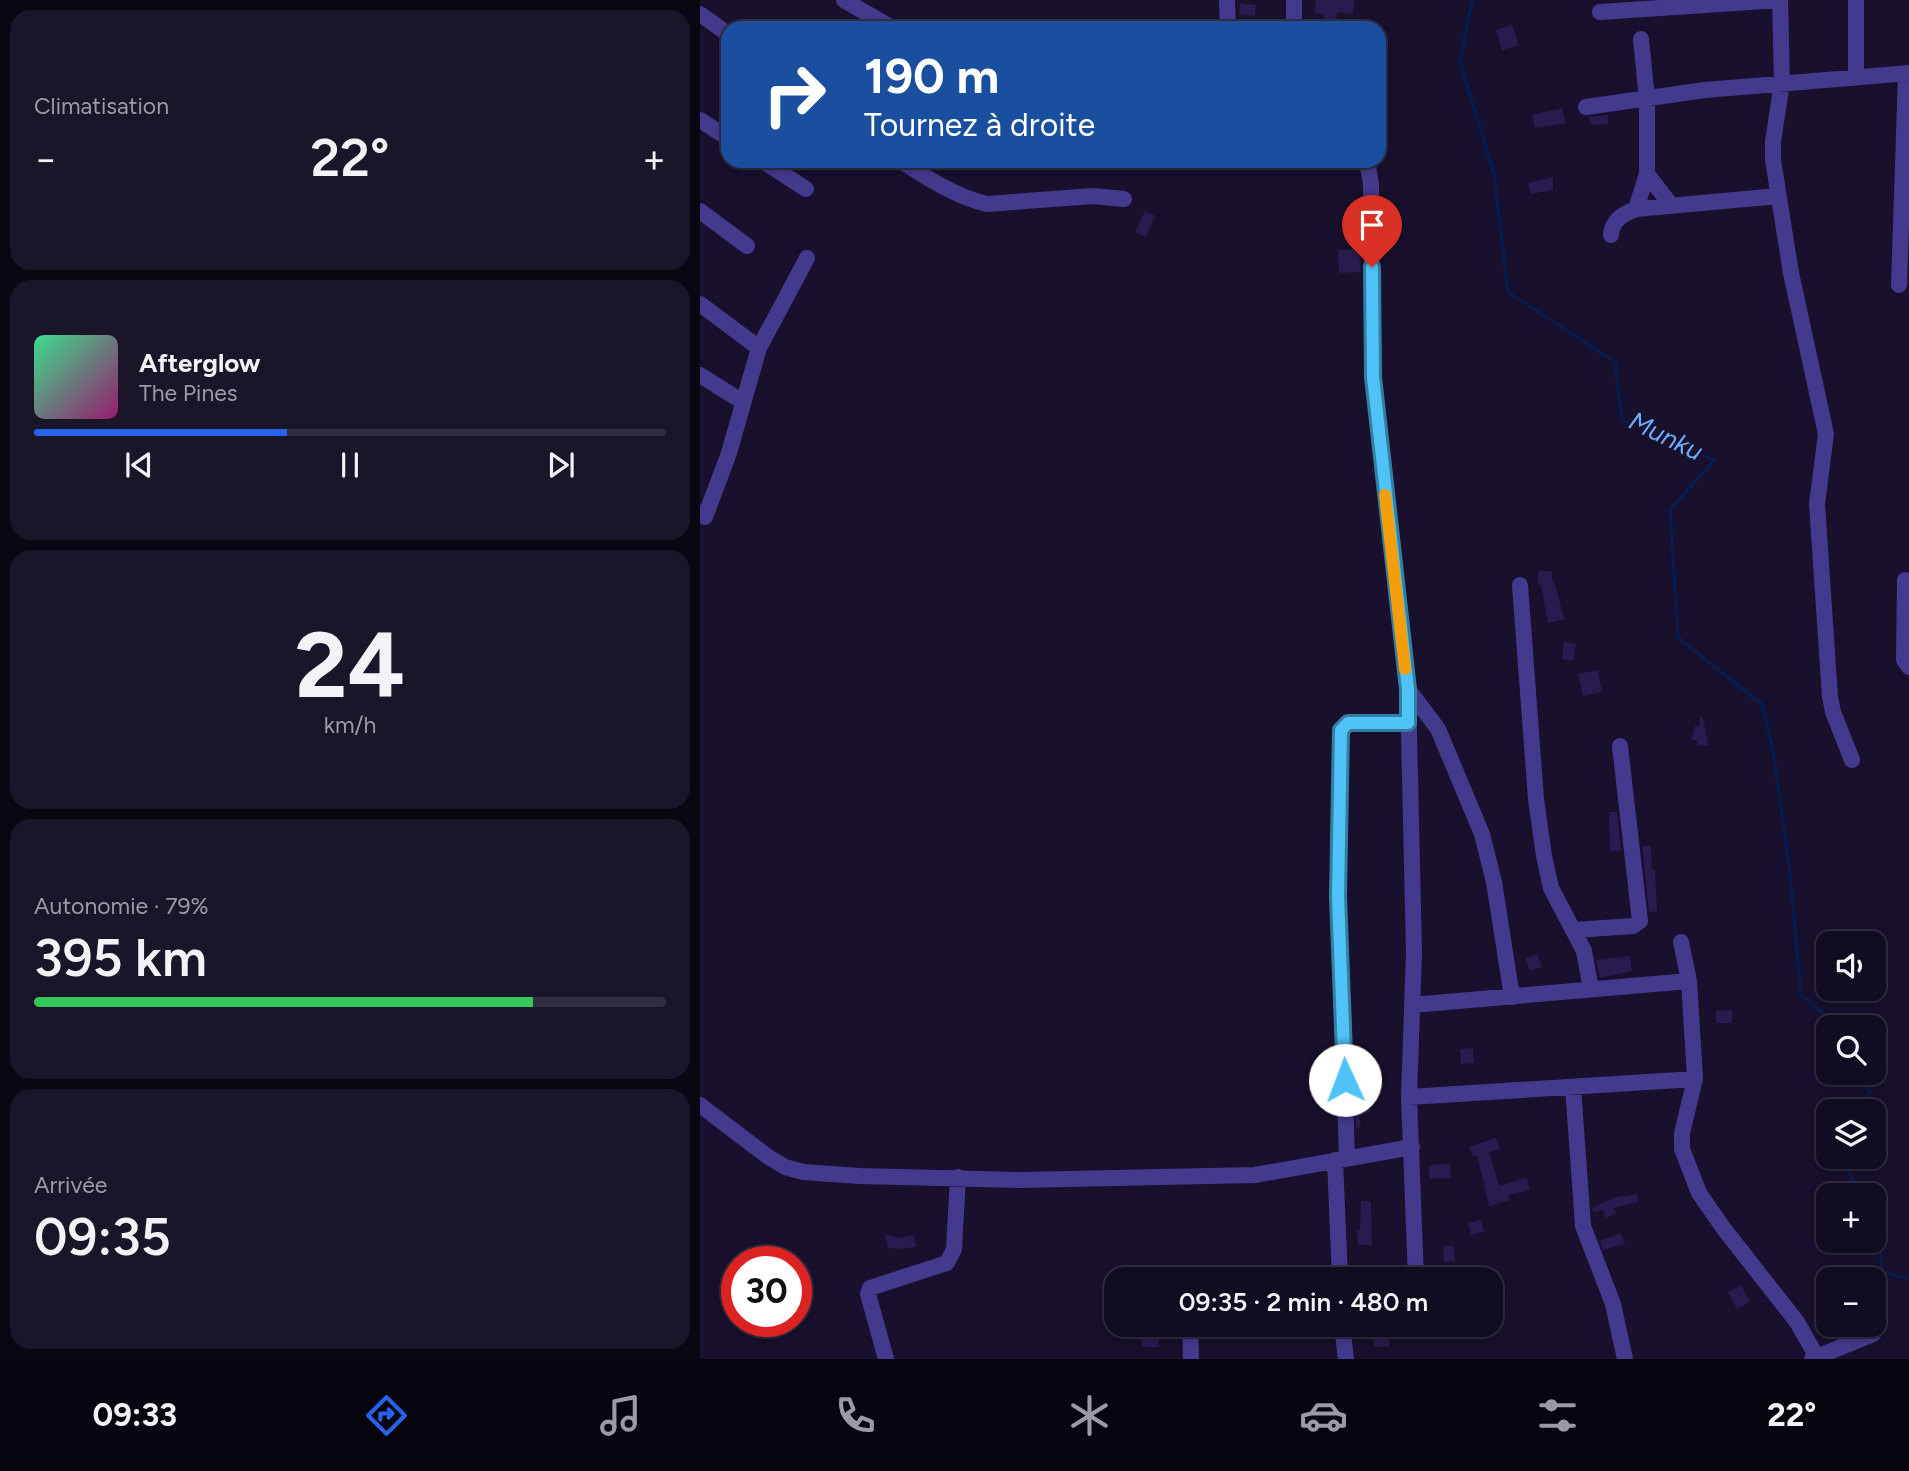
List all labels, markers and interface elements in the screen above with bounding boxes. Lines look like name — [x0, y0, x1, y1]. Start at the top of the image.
text: 190 m — [864, 46, 999, 105]
icon: right — [749, 49, 840, 140]
text: Climatisation — [34, 92, 169, 120]
text: Tournez à droite — [864, 106, 1095, 144]
text: 22° — [311, 127, 389, 189]
text: − — [34, 136, 58, 182]
text: + — [642, 136, 666, 182]
pin — [1342, 195, 1402, 267]
icon: arrive — [1353, 206, 1391, 244]
text: Afterglow — [139, 347, 261, 379]
text: The Pines — [139, 379, 238, 407]
water label: Munku — [1624, 404, 1708, 468]
icon: previous — [120, 446, 158, 484]
icon: pause — [331, 446, 369, 484]
icon: next — [542, 446, 580, 484]
text: 24 — [295, 611, 405, 720]
text: km/h — [324, 711, 376, 739]
text: Autonomie · 79% — [34, 892, 209, 920]
text: 395 km — [34, 927, 207, 989]
map controls — [1816, 931, 1886, 1337]
button: sound — [1816, 931, 1886, 1001]
button: search — [1816, 1015, 1886, 1085]
position arrow — [1308, 1043, 1382, 1117]
button: layers — [1816, 1099, 1886, 1169]
text: Arrivée — [34, 1171, 107, 1199]
button: + — [1816, 1183, 1886, 1253]
text: 09:35 — [34, 1206, 171, 1268]
speed limit sign: 30 — [721, 1246, 812, 1337]
button: − — [1816, 1267, 1886, 1337]
text: 09:35 · 2 min · 480 m — [1179, 1286, 1428, 1318]
icon: directions — [362, 1391, 411, 1440]
icon: music — [596, 1391, 645, 1440]
icon: phone — [831, 1391, 880, 1440]
icon: climate — [1065, 1391, 1114, 1440]
icon: car — [1299, 1391, 1348, 1440]
icon: filters — [1533, 1391, 1582, 1440]
text: 09:33 — [93, 1396, 177, 1434]
text: 22° — [1767, 1396, 1816, 1434]

